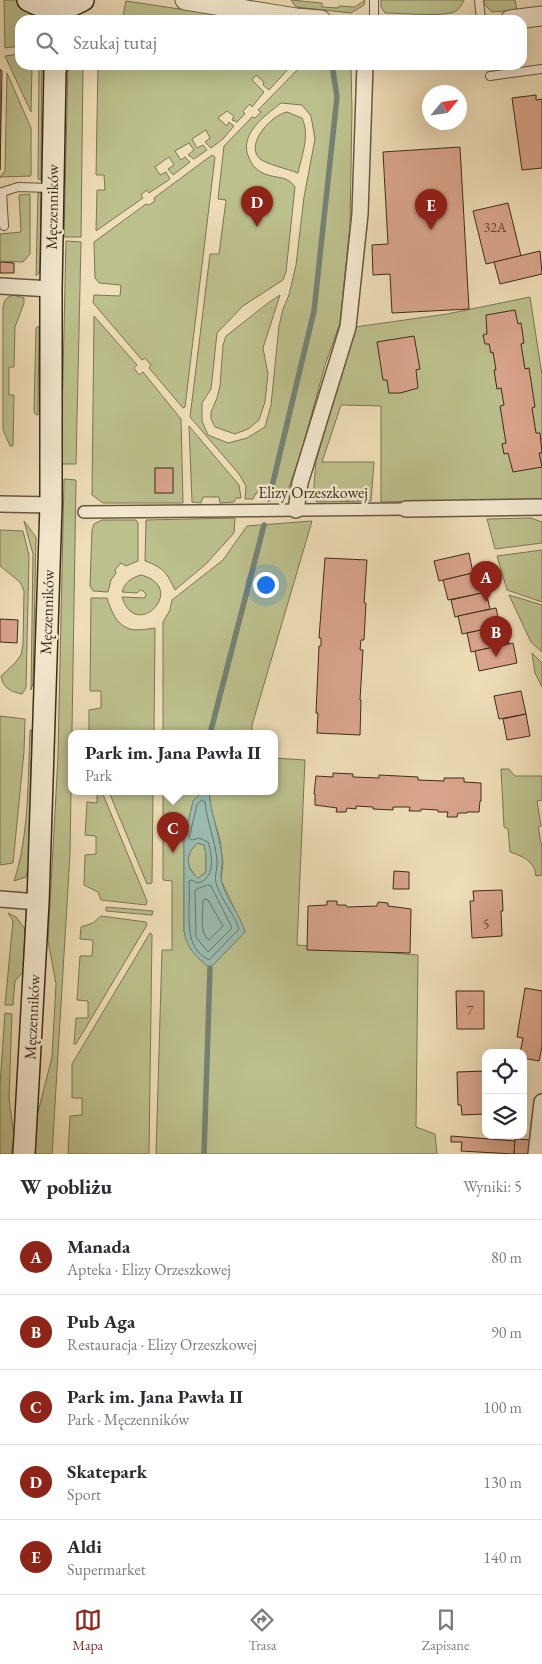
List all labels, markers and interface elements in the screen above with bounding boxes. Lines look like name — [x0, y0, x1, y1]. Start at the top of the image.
search box — [15, 15, 527, 70]
icon: search — [33, 29, 61, 57]
text: Szukaj tutaj — [73, 30, 157, 55]
north arrow — [422, 85, 467, 130]
street label: Męczenników — [41, 163, 63, 250]
pin: D — [241, 186, 273, 227]
pin: E — [415, 189, 447, 230]
house number: 32A — [483, 218, 507, 236]
street label: Elizy Orzeszkowej — [258, 482, 368, 503]
pin: A — [470, 561, 502, 602]
street label: Męczenników — [35, 568, 59, 655]
your location — [253, 572, 279, 598]
pin: B — [480, 616, 512, 657]
popup — [68, 730, 278, 795]
text: Park im. Jana Pawła II — [85, 740, 261, 765]
text: Park — [85, 765, 112, 786]
pin: C — [157, 812, 189, 853]
house number: 5 — [483, 915, 489, 933]
street label: Męczenników — [19, 973, 45, 1060]
house number: 7 — [467, 1001, 474, 1019]
map controls — [482, 1049, 527, 1139]
button: locate — [482, 1049, 527, 1094]
button: layers — [482, 1094, 527, 1139]
text: W pobliżu — [20, 1173, 112, 1200]
text: Wyniki: 5 — [463, 1176, 522, 1197]
text: Manada — [67, 1234, 130, 1259]
text: A — [30, 1247, 42, 1268]
text: 80 m — [491, 1247, 522, 1268]
text: Apteka · Elizy Orzeszkowej — [67, 1259, 231, 1280]
text: Pub Aga — [67, 1309, 135, 1334]
text: B — [31, 1322, 41, 1343]
text: 90 m — [491, 1322, 522, 1343]
text: Restauracja · Elizy Orzeszkowej — [67, 1334, 257, 1355]
text: Park im. Jana Pawła II — [67, 1384, 243, 1409]
text: C — [30, 1397, 42, 1418]
text: 100 m — [483, 1397, 522, 1418]
text: Park · Męczenników — [67, 1409, 189, 1430]
text: Skatepark — [67, 1459, 147, 1484]
text: D — [30, 1472, 42, 1493]
text: 130 m — [483, 1472, 522, 1493]
text: Sport — [67, 1484, 101, 1505]
text: Aldi — [67, 1534, 102, 1559]
text: E — [31, 1547, 41, 1568]
text: 140 m — [483, 1547, 522, 1568]
text: Supermarket — [67, 1559, 146, 1580]
tab: Mapa — [73, 1606, 103, 1654]
tab: Trasa — [248, 1606, 277, 1654]
tab: Zapisane — [422, 1606, 469, 1654]

